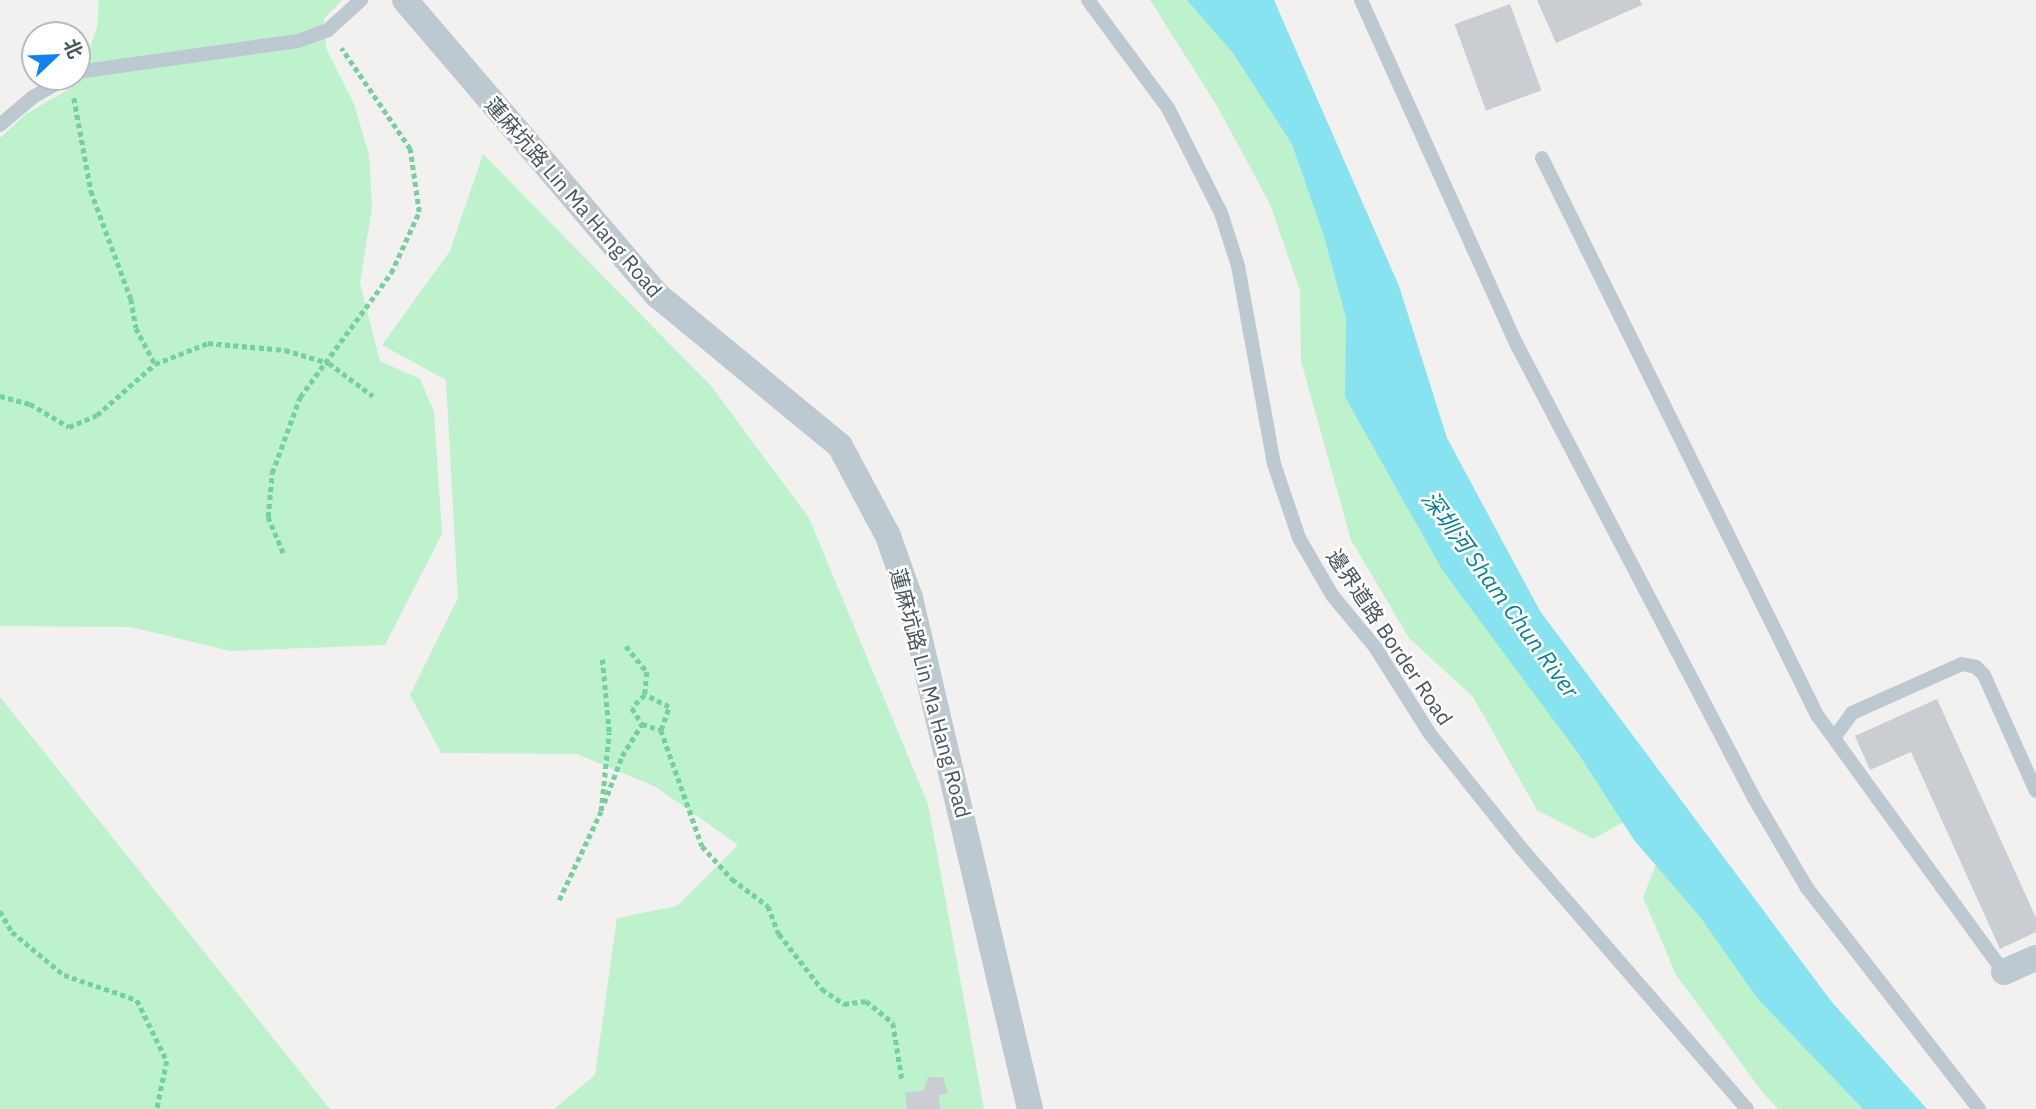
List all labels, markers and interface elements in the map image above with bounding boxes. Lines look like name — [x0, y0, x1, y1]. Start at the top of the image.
north arrow — [21, 21, 91, 91]
text: 北 — [59, 35, 88, 62]
street label: 蓮麻坑路 Lin Ma Hang Road — [480, 92, 668, 302]
water label: 深圳河 Sham Chun River — [1417, 485, 1585, 703]
street label: 邊界道路 Border Road — [1322, 544, 1458, 730]
street label: 蓮麻坑路 Lin Ma Hang Road — [886, 566, 976, 820]

